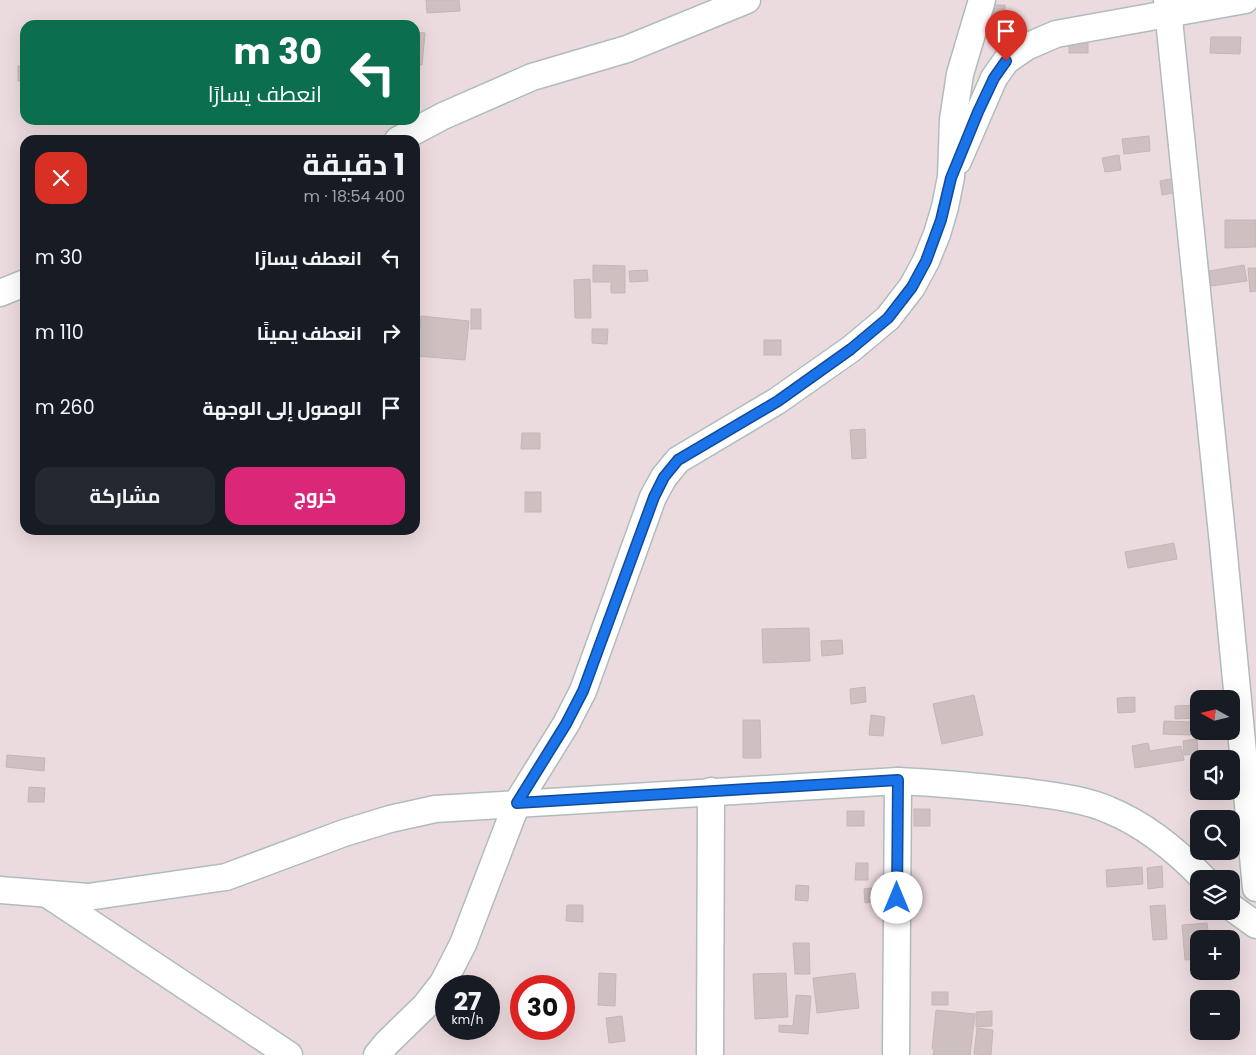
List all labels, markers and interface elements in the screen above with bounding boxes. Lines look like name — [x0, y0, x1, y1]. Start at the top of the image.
pin — [985, 10, 1027, 61]
icon: arrive — [992, 17, 1020, 45]
text: 30 m — [234, 27, 322, 76]
icon: left — [340, 40, 405, 105]
text: انعطف يسارًا — [208, 79, 322, 110]
text: 1 دقيقة — [303, 143, 405, 186]
button: close — [35, 152, 87, 204]
text: 400 m · 18:54 — [303, 185, 405, 208]
text: 30 m — [35, 244, 83, 271]
icon: left — [377, 244, 405, 272]
text: انعطف يسارًا — [254, 245, 362, 272]
text: 110 m — [35, 319, 84, 346]
icon: right — [377, 319, 405, 347]
text: انعطف يمينًا — [257, 320, 362, 347]
text: 260 m — [35, 394, 95, 421]
icon: arrive — [377, 394, 405, 422]
text: الوصول إلى الوجهة — [203, 395, 362, 422]
button: مشاركة — [35, 467, 215, 525]
button: خروج — [225, 467, 405, 525]
north arrow — [1190, 690, 1240, 740]
map controls — [1190, 690, 1240, 1040]
button: sound — [1190, 750, 1240, 800]
button: search — [1190, 810, 1240, 860]
button: layers — [1190, 870, 1240, 920]
position arrow — [870, 871, 922, 923]
button: + — [1190, 930, 1240, 980]
speed limit sign: 30 — [510, 975, 575, 1040]
text: 27 — [454, 984, 481, 1019]
button: − — [1190, 990, 1240, 1040]
text: km/h — [452, 1011, 483, 1028]

